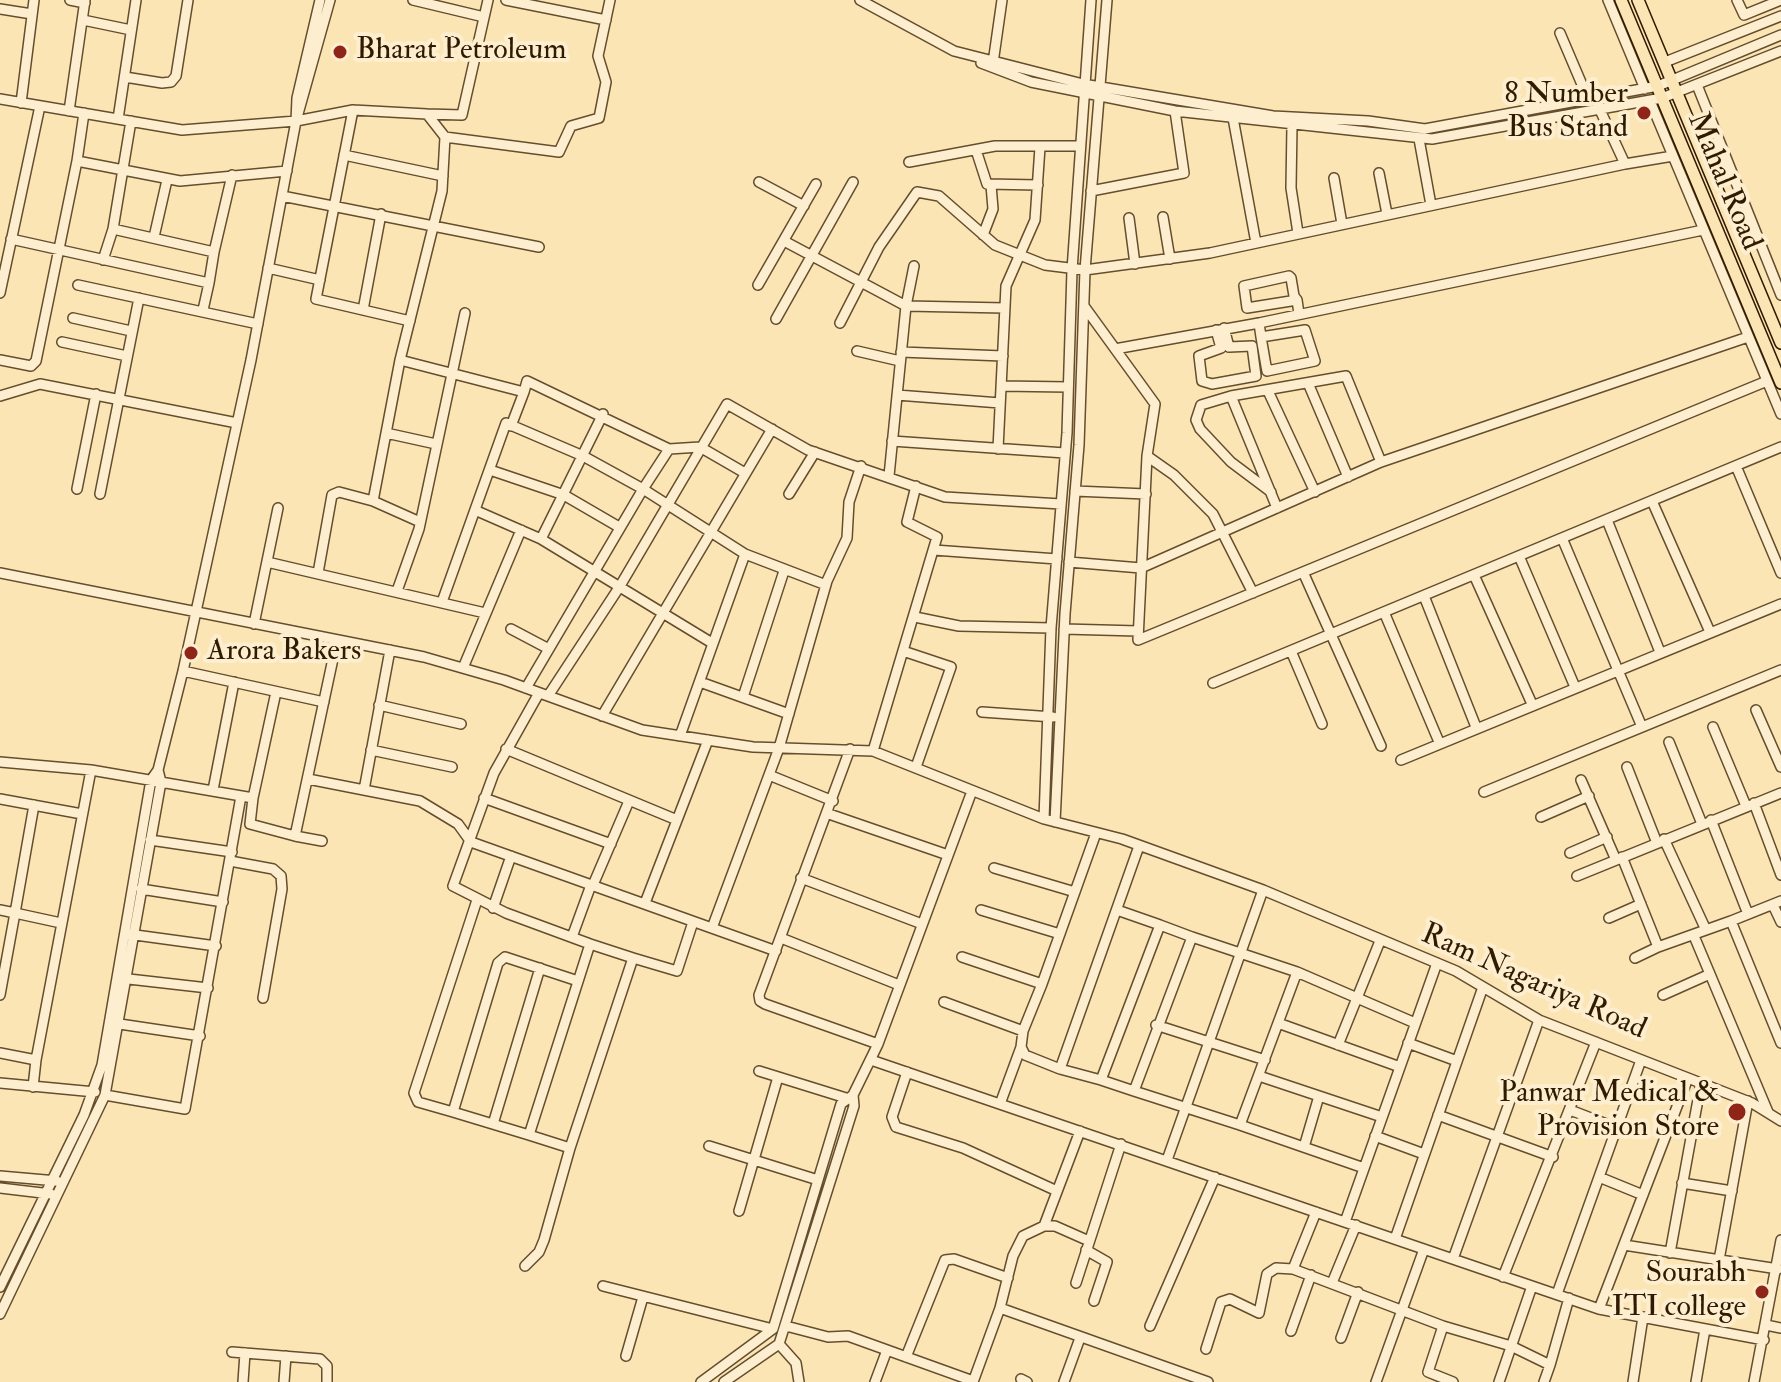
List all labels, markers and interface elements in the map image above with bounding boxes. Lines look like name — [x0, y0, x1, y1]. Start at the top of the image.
place label: Bharat Petroleum — [356, 34, 566, 70]
marker: Bharat Petroleum — [331, 43, 349, 61]
place label: 8 Number Bus Stand — [1504, 78, 1628, 148]
marker: 8 Number Bus Stand — [1635, 104, 1653, 122]
street label: Mahal Road — [1678, 108, 1768, 256]
place label: Arora Bakers — [207, 635, 361, 671]
marker: Arora Bakers — [182, 644, 200, 662]
street label: Ram Nagariya Road — [1415, 917, 1651, 1049]
place label: Panwar Medical & Provision Store — [1499, 1077, 1719, 1148]
marker: Panwar Medical & Provision Store — [1726, 1101, 1748, 1123]
place label: Sourabh ITI college — [1612, 1257, 1746, 1328]
marker: Sourabh ITI college — [1753, 1283, 1771, 1301]

